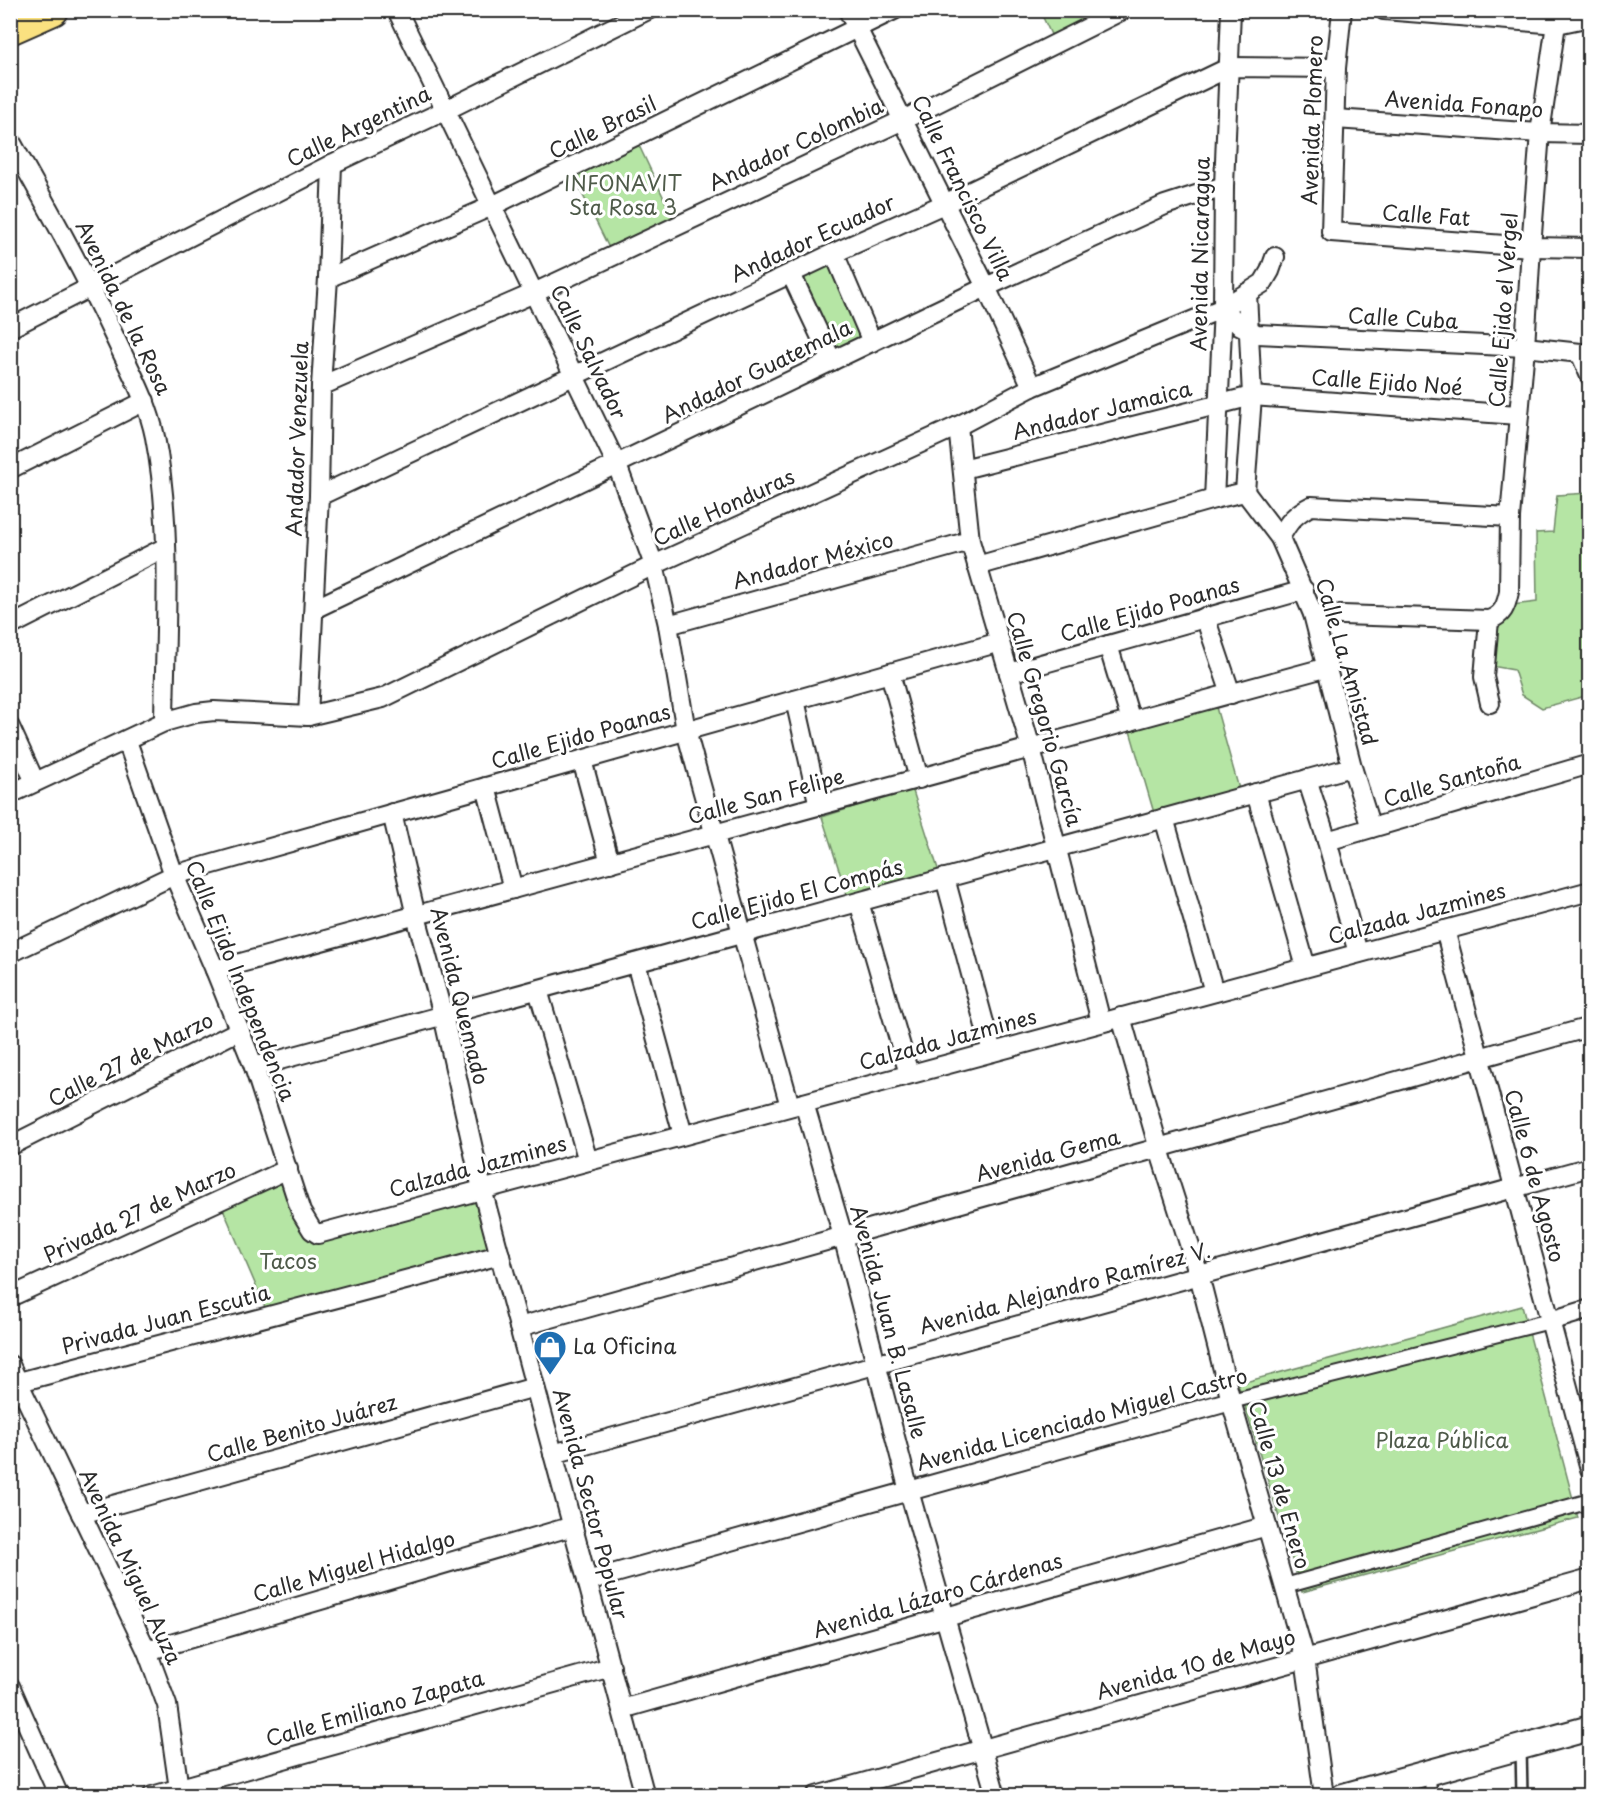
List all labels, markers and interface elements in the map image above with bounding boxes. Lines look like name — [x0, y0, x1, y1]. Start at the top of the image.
street label: Avenida Plomero — [1292, 34, 1330, 205]
street label: Calle Argentina — [280, 76, 437, 174]
street label: Avenida Fonapo — [1384, 82, 1544, 125]
street label: Calle Brasil — [543, 86, 661, 166]
street label: Andador Colombia — [702, 89, 888, 198]
street label: Calle Francisco Villa — [905, 89, 1023, 285]
street label: Avenida Nicaragua — [1181, 157, 1217, 351]
park label: INFONAVIT Sta Rosa 3 — [564, 166, 683, 222]
street label: Andador Ecuador — [725, 185, 900, 289]
street label: Calle Fat — [1381, 195, 1471, 233]
street label: Calle Ejido el Vergel — [1479, 211, 1525, 408]
street label: Avenida de la Rosa — [69, 215, 181, 400]
street label: Calle Salvador — [543, 278, 636, 424]
street label: Calle Cuba — [1347, 298, 1459, 336]
street label: Andador Guatemala — [656, 310, 857, 430]
street label: Andador Venezuela — [277, 341, 315, 537]
street label: Calle Ejido Noé — [1310, 360, 1464, 402]
street label: Andador Jamaica — [1008, 371, 1195, 447]
street label: Calle Honduras — [647, 459, 799, 553]
street label: Andador México — [728, 522, 897, 596]
street label: Calle Ejido Poanas — [1056, 567, 1243, 649]
street label: Calle La Amistad — [1309, 574, 1387, 749]
street label: Calle Gregorio García — [1000, 607, 1092, 830]
street label: Calle Ejido Poanas — [487, 694, 674, 776]
street label: Calle Santoña — [1379, 744, 1524, 814]
street label: Calle San Felipe — [684, 759, 847, 831]
street label: Calle Ejido El Compás — [687, 849, 906, 937]
street label: Calle Ejido Independencia — [179, 855, 305, 1106]
street label: Calzada Jazmines — [1324, 873, 1509, 951]
street label: Avenida Quemado — [423, 903, 498, 1088]
street label: Calzada Jazmines — [855, 999, 1040, 1077]
street label: Calle 27 de Marzo — [42, 1003, 218, 1114]
street label: Calle 6 de Agosto — [1497, 1085, 1574, 1266]
street label: Avenida Gema — [972, 1119, 1123, 1189]
street label: Calzada Jazmines — [385, 1126, 570, 1204]
street label: Privada 27 de Marzo — [38, 1152, 241, 1270]
street label: Avenida Juan B. Lasalle — [843, 1201, 937, 1442]
street label: Avenida Alejandro Ramírez V. — [915, 1233, 1214, 1341]
park label: Tacos — [259, 1244, 317, 1276]
street label: Privada Juan Escutia — [58, 1275, 273, 1361]
shop icon: La Oficina — [532, 1329, 568, 1376]
place label: La Oficina — [573, 1329, 677, 1361]
street label: Avenida Licenciado Miguel Castro — [912, 1358, 1251, 1478]
street label: Calle Benito Juárez — [203, 1385, 400, 1470]
street label: Avenida Sector Popular — [546, 1385, 638, 1623]
street label: Calle 13 de Enero — [1242, 1397, 1320, 1572]
park label: Plaza Pública — [1376, 1423, 1509, 1455]
street label: Avenida Miguel Auza — [72, 1463, 191, 1669]
street label: Calle Miguel Hidalgo — [249, 1521, 458, 1609]
street label: Avenida Lázaro Cárdenas — [809, 1543, 1066, 1645]
street label: Avenida 10 de Mayo — [1092, 1619, 1299, 1707]
street label: Calle Emiliano Zapata — [262, 1660, 488, 1754]

